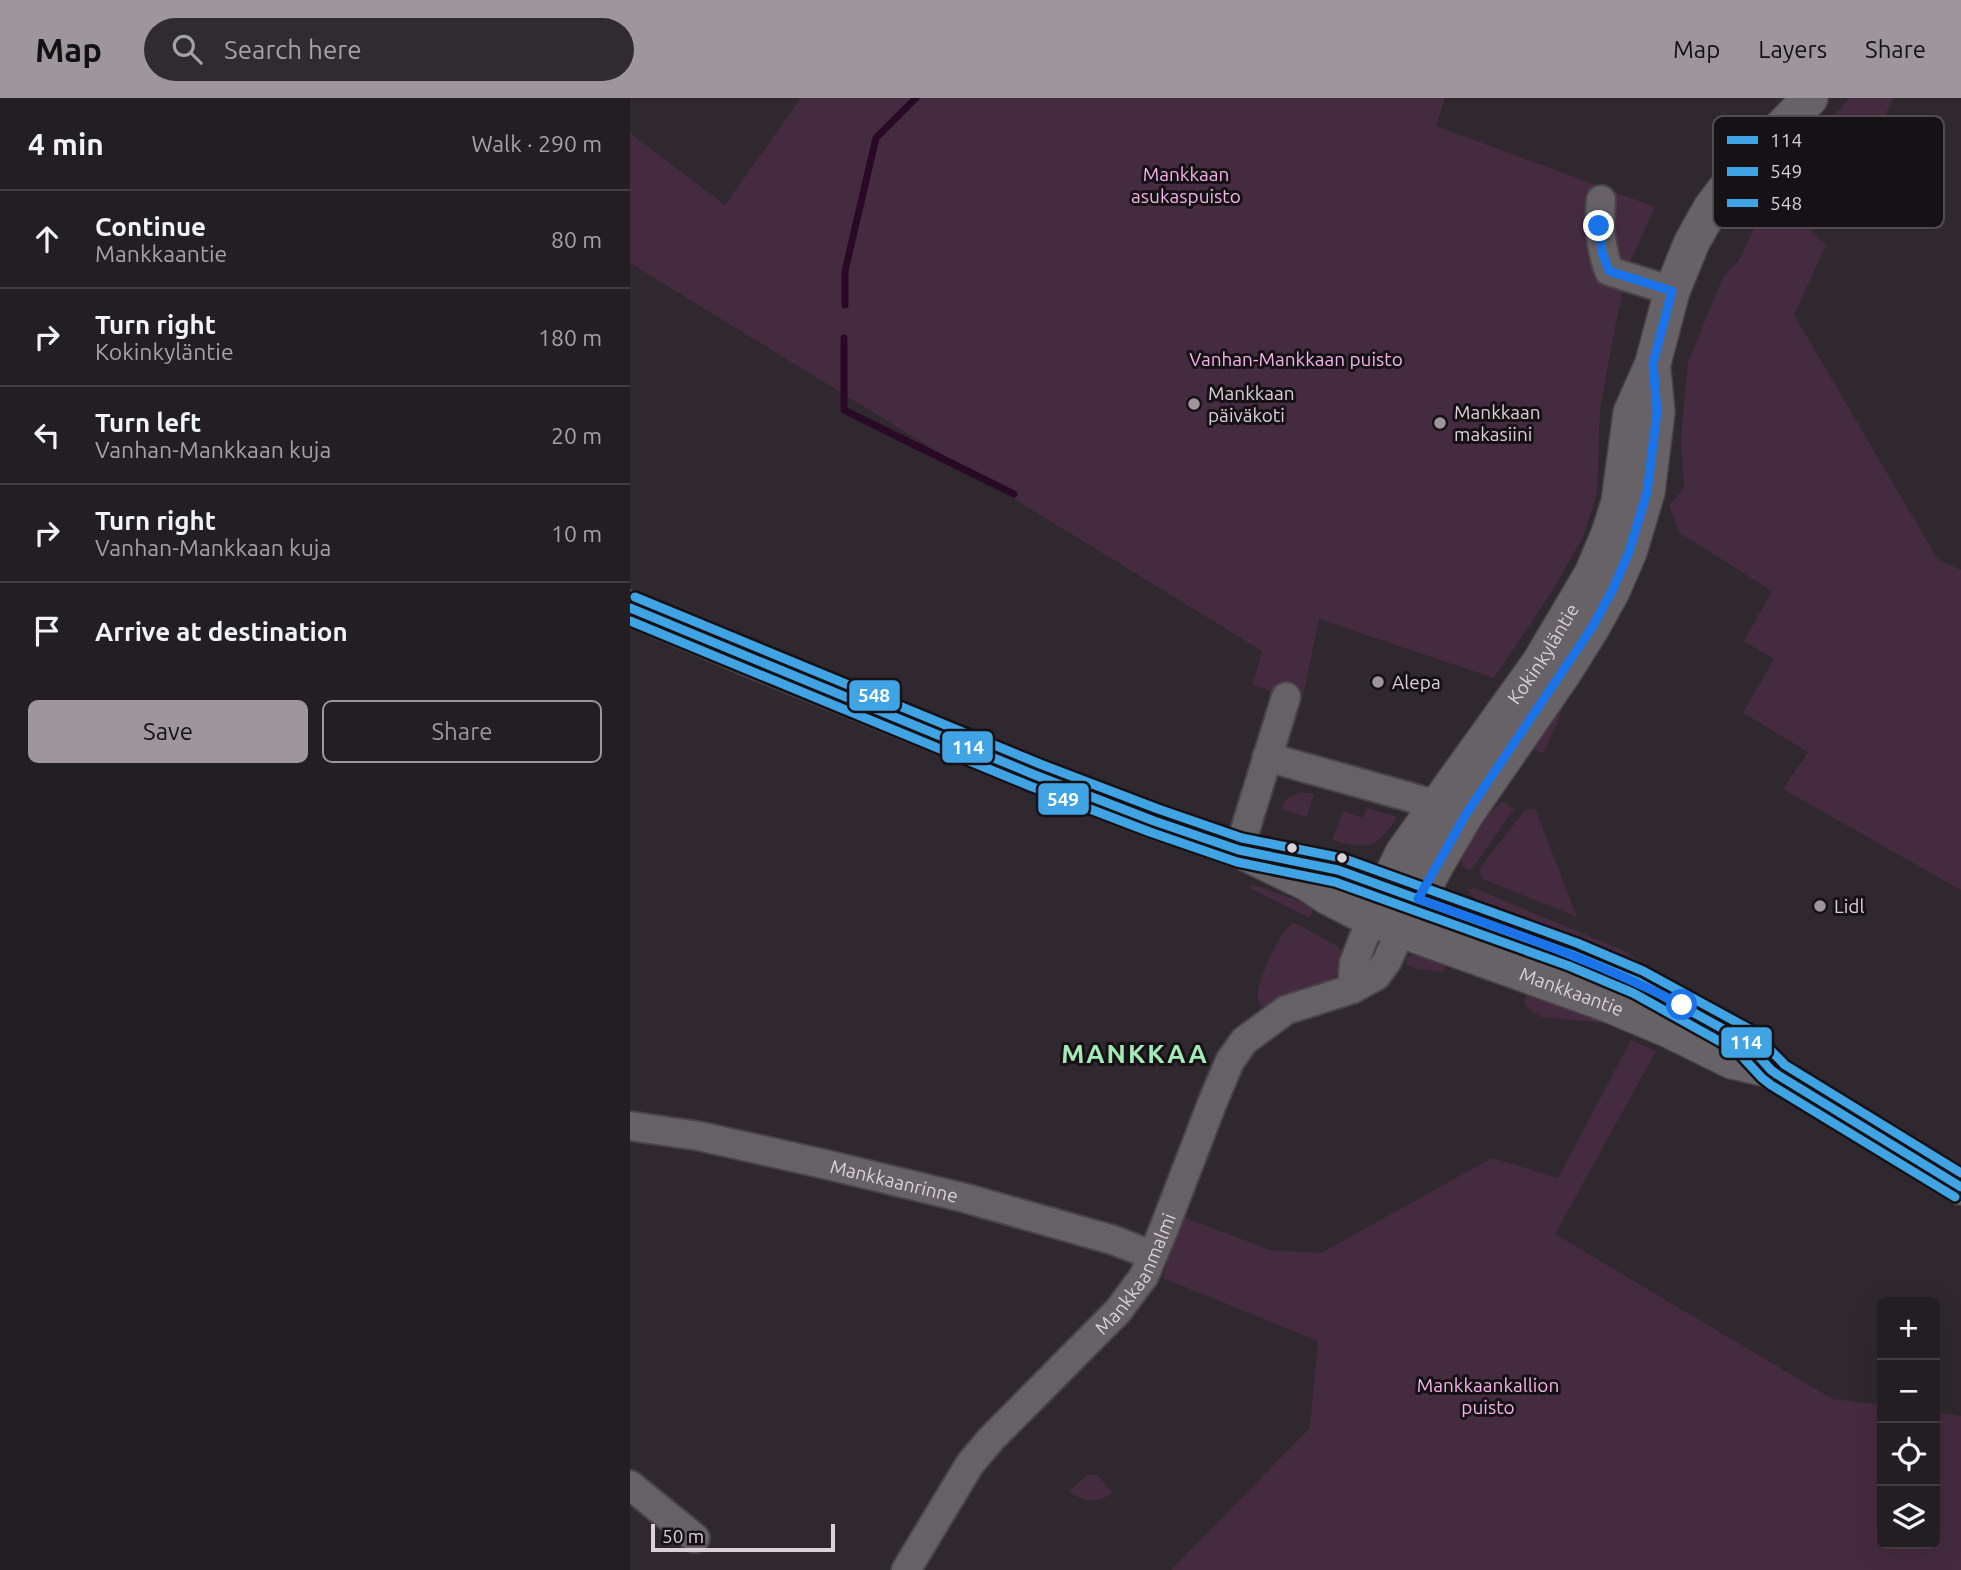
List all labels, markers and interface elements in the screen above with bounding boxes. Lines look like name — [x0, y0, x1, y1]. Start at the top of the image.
search box — [144, 18, 634, 81]
icon: search — [168, 30, 206, 68]
text: Map — [35, 31, 102, 68]
text: Search here — [224, 35, 362, 64]
text: Map — [1673, 36, 1720, 63]
text: Layers — [1758, 36, 1827, 63]
text: Share — [1865, 36, 1926, 63]
legend — [1713, 116, 1944, 228]
text: 4 min — [28, 127, 104, 161]
text: 114 — [1770, 129, 1802, 151]
text: Walk · 290 m — [471, 131, 602, 156]
text: 549 — [1770, 160, 1802, 182]
park label: Mankkaan asukaspuisto — [1131, 163, 1241, 207]
text: 548 — [1770, 192, 1802, 214]
route end — [1583, 210, 1614, 241]
text: Continue — [95, 212, 206, 241]
icon: ahead — [28, 220, 66, 258]
text: 80 m — [551, 227, 602, 252]
text: Mankkaantie — [95, 241, 227, 266]
text: Turn right — [95, 310, 216, 339]
icon: right — [28, 318, 66, 356]
text: 180 m — [538, 325, 602, 350]
text: Kokinkyläntie — [95, 339, 234, 364]
park label: Vanhan-Mankkaan puisto — [1189, 348, 1403, 370]
place label: Mankkaan päiväkoti — [1208, 382, 1295, 426]
marker: Mankkaan päiväkoti — [1186, 396, 1202, 412]
place label: Mankkaan makasiini — [1454, 401, 1541, 445]
text: Turn left — [95, 408, 201, 437]
marker: Mankkaan makasiini — [1432, 415, 1448, 431]
icon: left — [28, 416, 66, 454]
text: 20 m — [551, 423, 602, 448]
text: Vanhan-Mankkaan kuja — [95, 437, 331, 462]
text: Turn right — [95, 506, 216, 535]
icon: right — [28, 514, 66, 552]
text: 10 m — [551, 521, 602, 546]
text: Vanhan-Mankkaan kuja — [95, 535, 331, 560]
street label: Kokinkyläntie — [1503, 600, 1583, 708]
icon: arrive — [28, 612, 66, 650]
text: Arrive at destination — [95, 617, 348, 646]
place label: Alepa — [1392, 671, 1441, 693]
marker: Alepa — [1370, 674, 1386, 690]
line badge: 548 — [848, 679, 901, 712]
text: 548 — [858, 684, 890, 706]
button: Save — [28, 700, 308, 763]
button: Share — [322, 700, 602, 763]
line badge: 114 — [941, 730, 994, 764]
text: 114 — [952, 736, 984, 758]
line badge: 549 — [1037, 782, 1090, 816]
text: 549 — [1047, 788, 1079, 810]
unlabelled marker — [1285, 841, 1299, 855]
unlabelled marker — [1335, 851, 1349, 865]
place label: Lidl — [1834, 895, 1864, 917]
marker: Lidl — [1812, 898, 1828, 914]
street label: Mankkaantie — [1517, 962, 1627, 1021]
route start — [1666, 989, 1697, 1020]
line badge: 114 — [1720, 1026, 1773, 1059]
text: 114 — [1730, 1031, 1762, 1053]
district label: MANKKAA — [1061, 1039, 1209, 1068]
street label: Mankkaanrinne — [828, 1155, 960, 1207]
street label: Mankkaanmalmi — [1090, 1210, 1180, 1339]
map controls — [1877, 1297, 1940, 1549]
button: + — [1877, 1297, 1940, 1360]
button: − — [1877, 1360, 1940, 1423]
park label: Mankkaankallion puisto — [1417, 1374, 1559, 1418]
button: locate — [1877, 1423, 1940, 1486]
button: layers — [1877, 1486, 1940, 1549]
scale bar — [651, 1521, 835, 1553]
text: 50 m — [662, 1525, 704, 1547]

